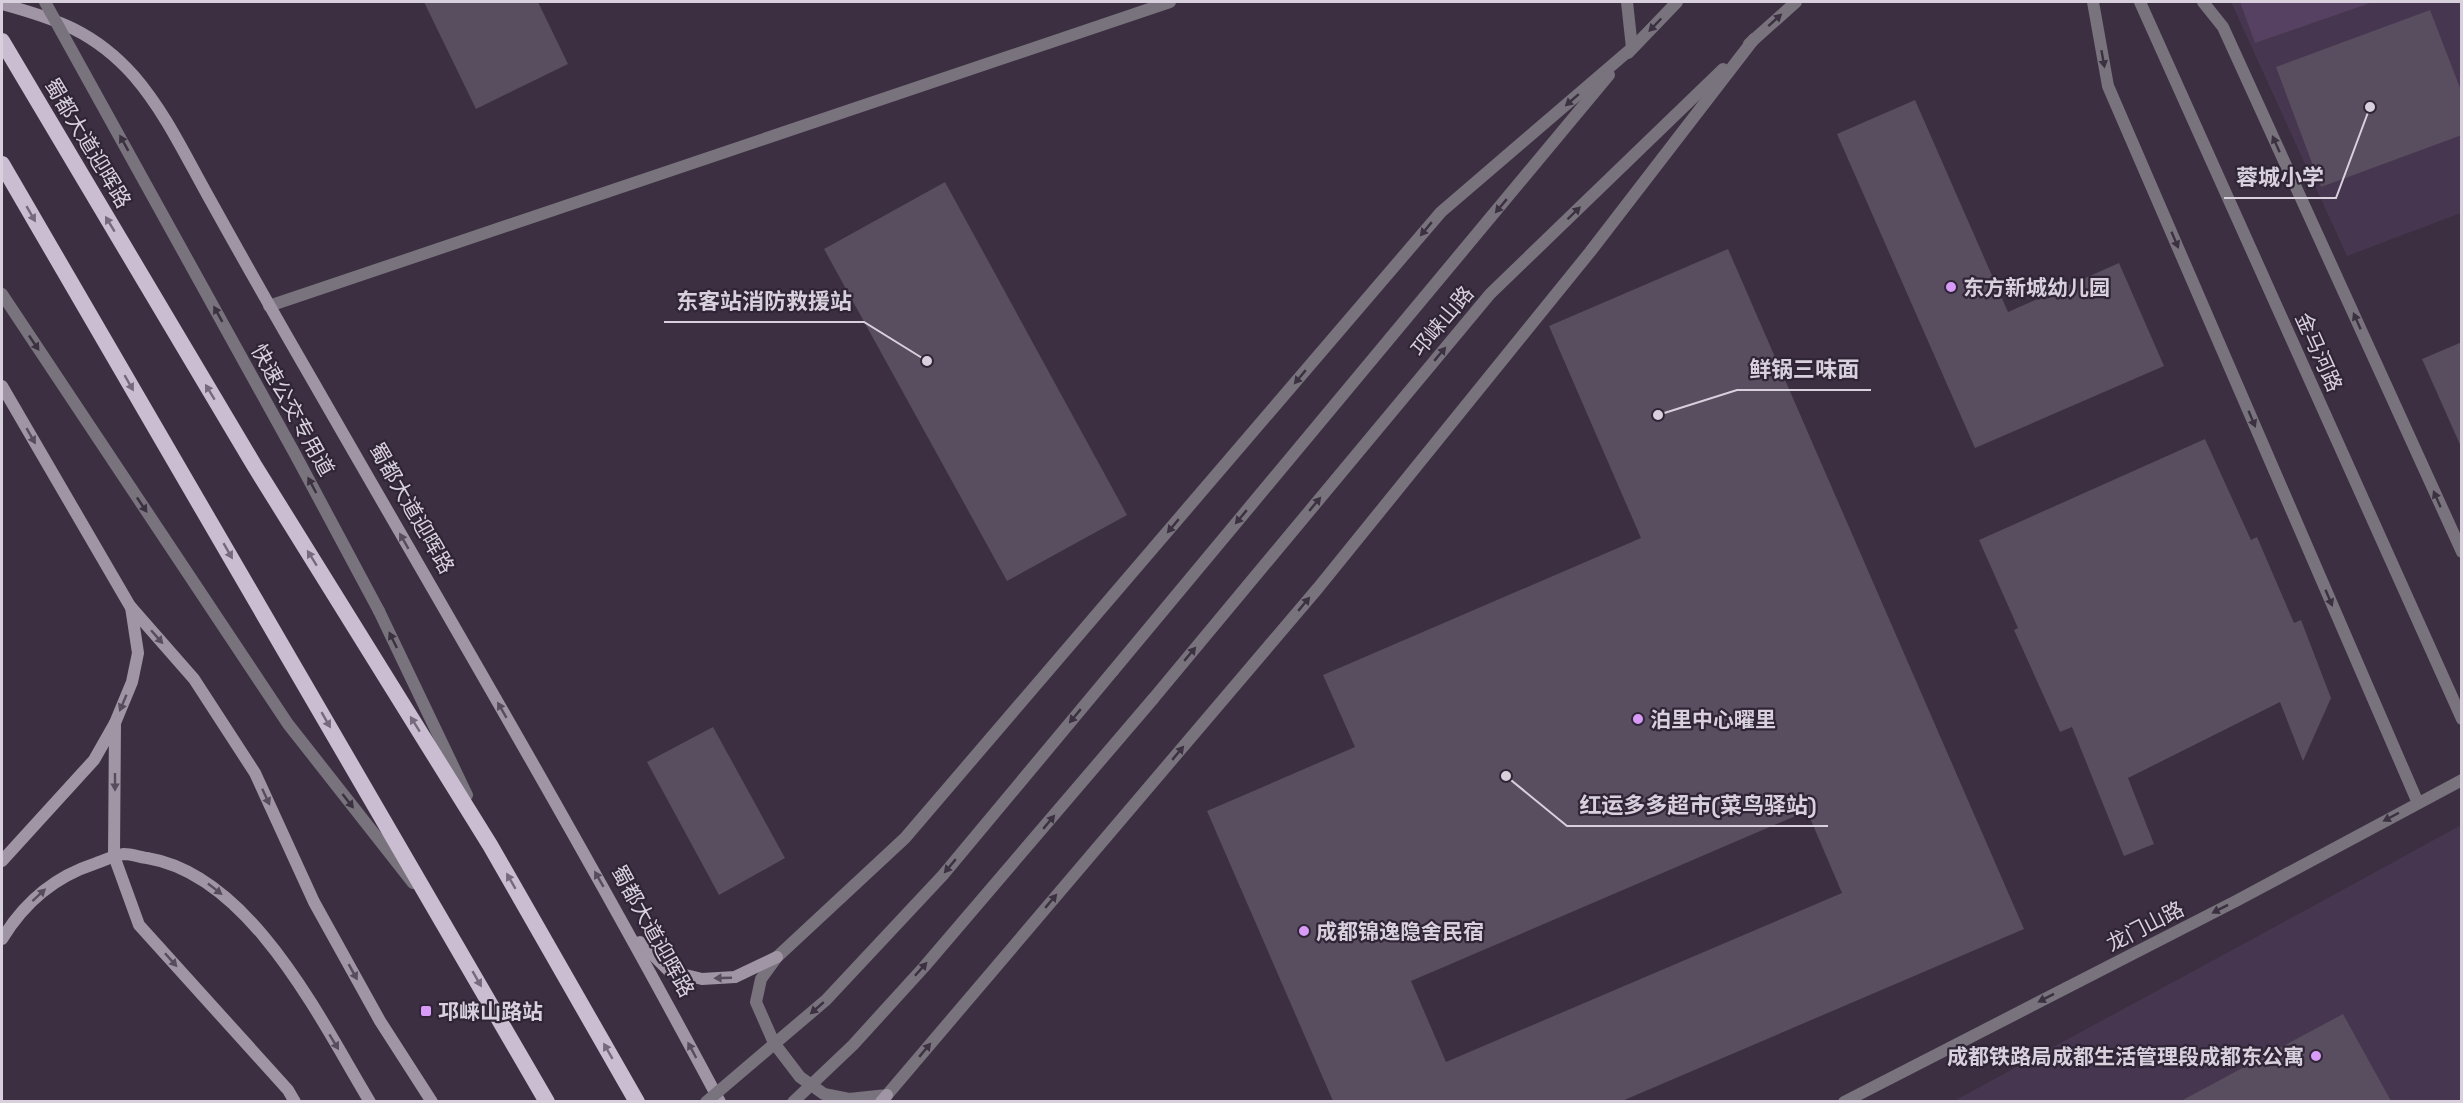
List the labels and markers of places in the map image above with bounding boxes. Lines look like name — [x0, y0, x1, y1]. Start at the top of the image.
callout: 蓉城小学 — [2224, 158, 2336, 198]
place label: 东方新城幼儿园 — [1963, 274, 2110, 301]
marker: 东方新城幼儿园 — [1944, 280, 1958, 294]
callout: 东客站消防救援站 — [664, 282, 864, 322]
callout: 鲜锅三味面 — [1737, 350, 1871, 390]
place label: 泊里中心曜里 — [1650, 706, 1776, 733]
marker: 泊里中心曜里 — [1631, 712, 1645, 726]
callout: 红运多多超市(菜鸟驿站) — [1567, 786, 1828, 826]
place label: 成都锦逸隐舍民宿 — [1316, 918, 1484, 945]
marker: 成都锦逸隐舍民宿 — [1297, 924, 1311, 938]
place label: 邛崃山路站 — [438, 998, 543, 1025]
marker: 邛崃山路站 — [419, 1004, 433, 1018]
place label: 成都铁路局成都生活管理段成都东公寓 — [1947, 1043, 2304, 1070]
marker: 成都铁路局成都生活管理段成都东公寓 — [2309, 1049, 2323, 1063]

